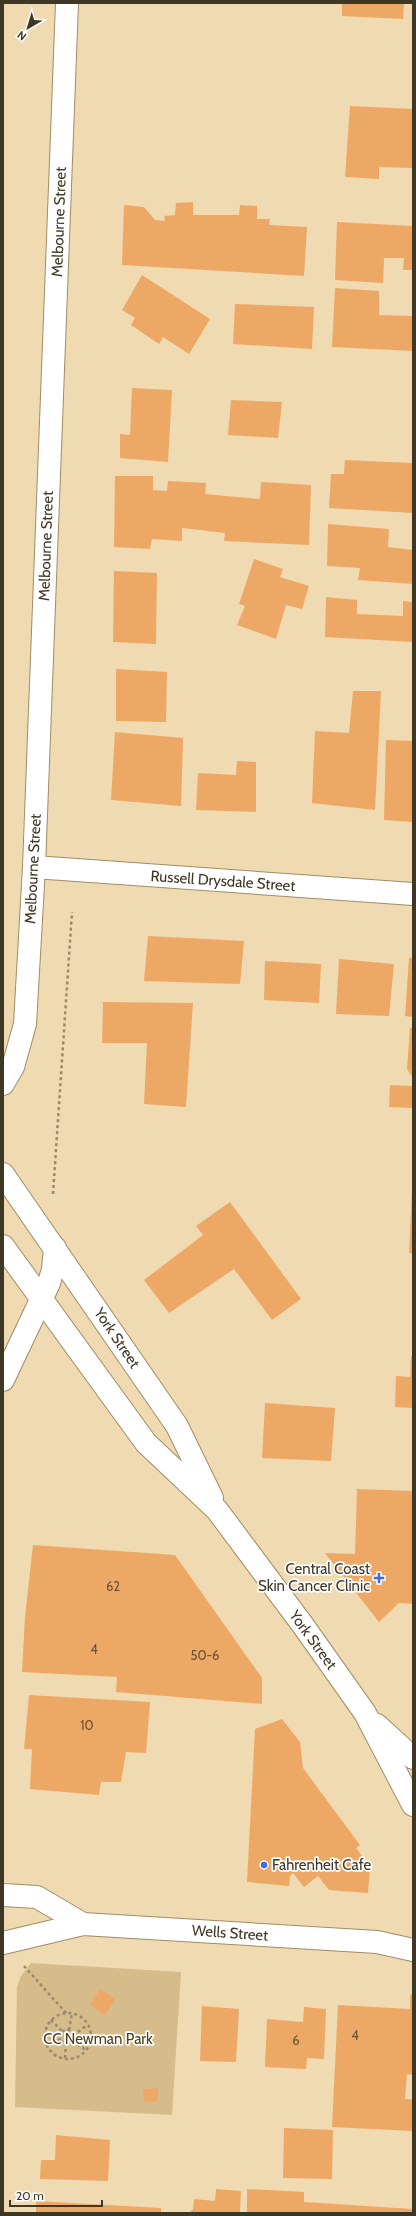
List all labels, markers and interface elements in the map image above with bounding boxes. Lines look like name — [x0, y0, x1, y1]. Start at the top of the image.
north arrow — [8, 8, 48, 48]
text: N — [14, 28, 29, 44]
street label: Melbourne Street — [48, 167, 70, 277]
street label: Melbourne Street — [35, 491, 57, 601]
street label: Melbourne Street — [21, 813, 45, 925]
street label: Russell Drysdale Street — [150, 867, 296, 895]
street label: York Street — [90, 1304, 144, 1372]
place label: Central Coast Skin Cancer Clinic — [258, 1560, 370, 1595]
marker: Central Coast Skin Cancer Clinic — [373, 1572, 385, 1584]
house number: 62 — [106, 1578, 120, 1594]
street label: York Street — [285, 1606, 341, 1673]
house number: 4 — [90, 1641, 98, 1657]
house number: 50-6 — [190, 1647, 220, 1663]
house number: 10 — [80, 1717, 94, 1733]
place label: Fahrenheit Cafe — [272, 1856, 372, 1874]
marker: Fahrenheit Cafe — [259, 1860, 269, 1870]
street label: Wells Street — [191, 1921, 269, 1945]
house number: 4 — [351, 2027, 359, 2043]
park label: CC Newman Park — [43, 2030, 153, 2048]
house number: 6 — [292, 2032, 300, 2048]
scale bar — [10, 2182, 102, 2208]
text: 20 m — [16, 2188, 44, 2203]

